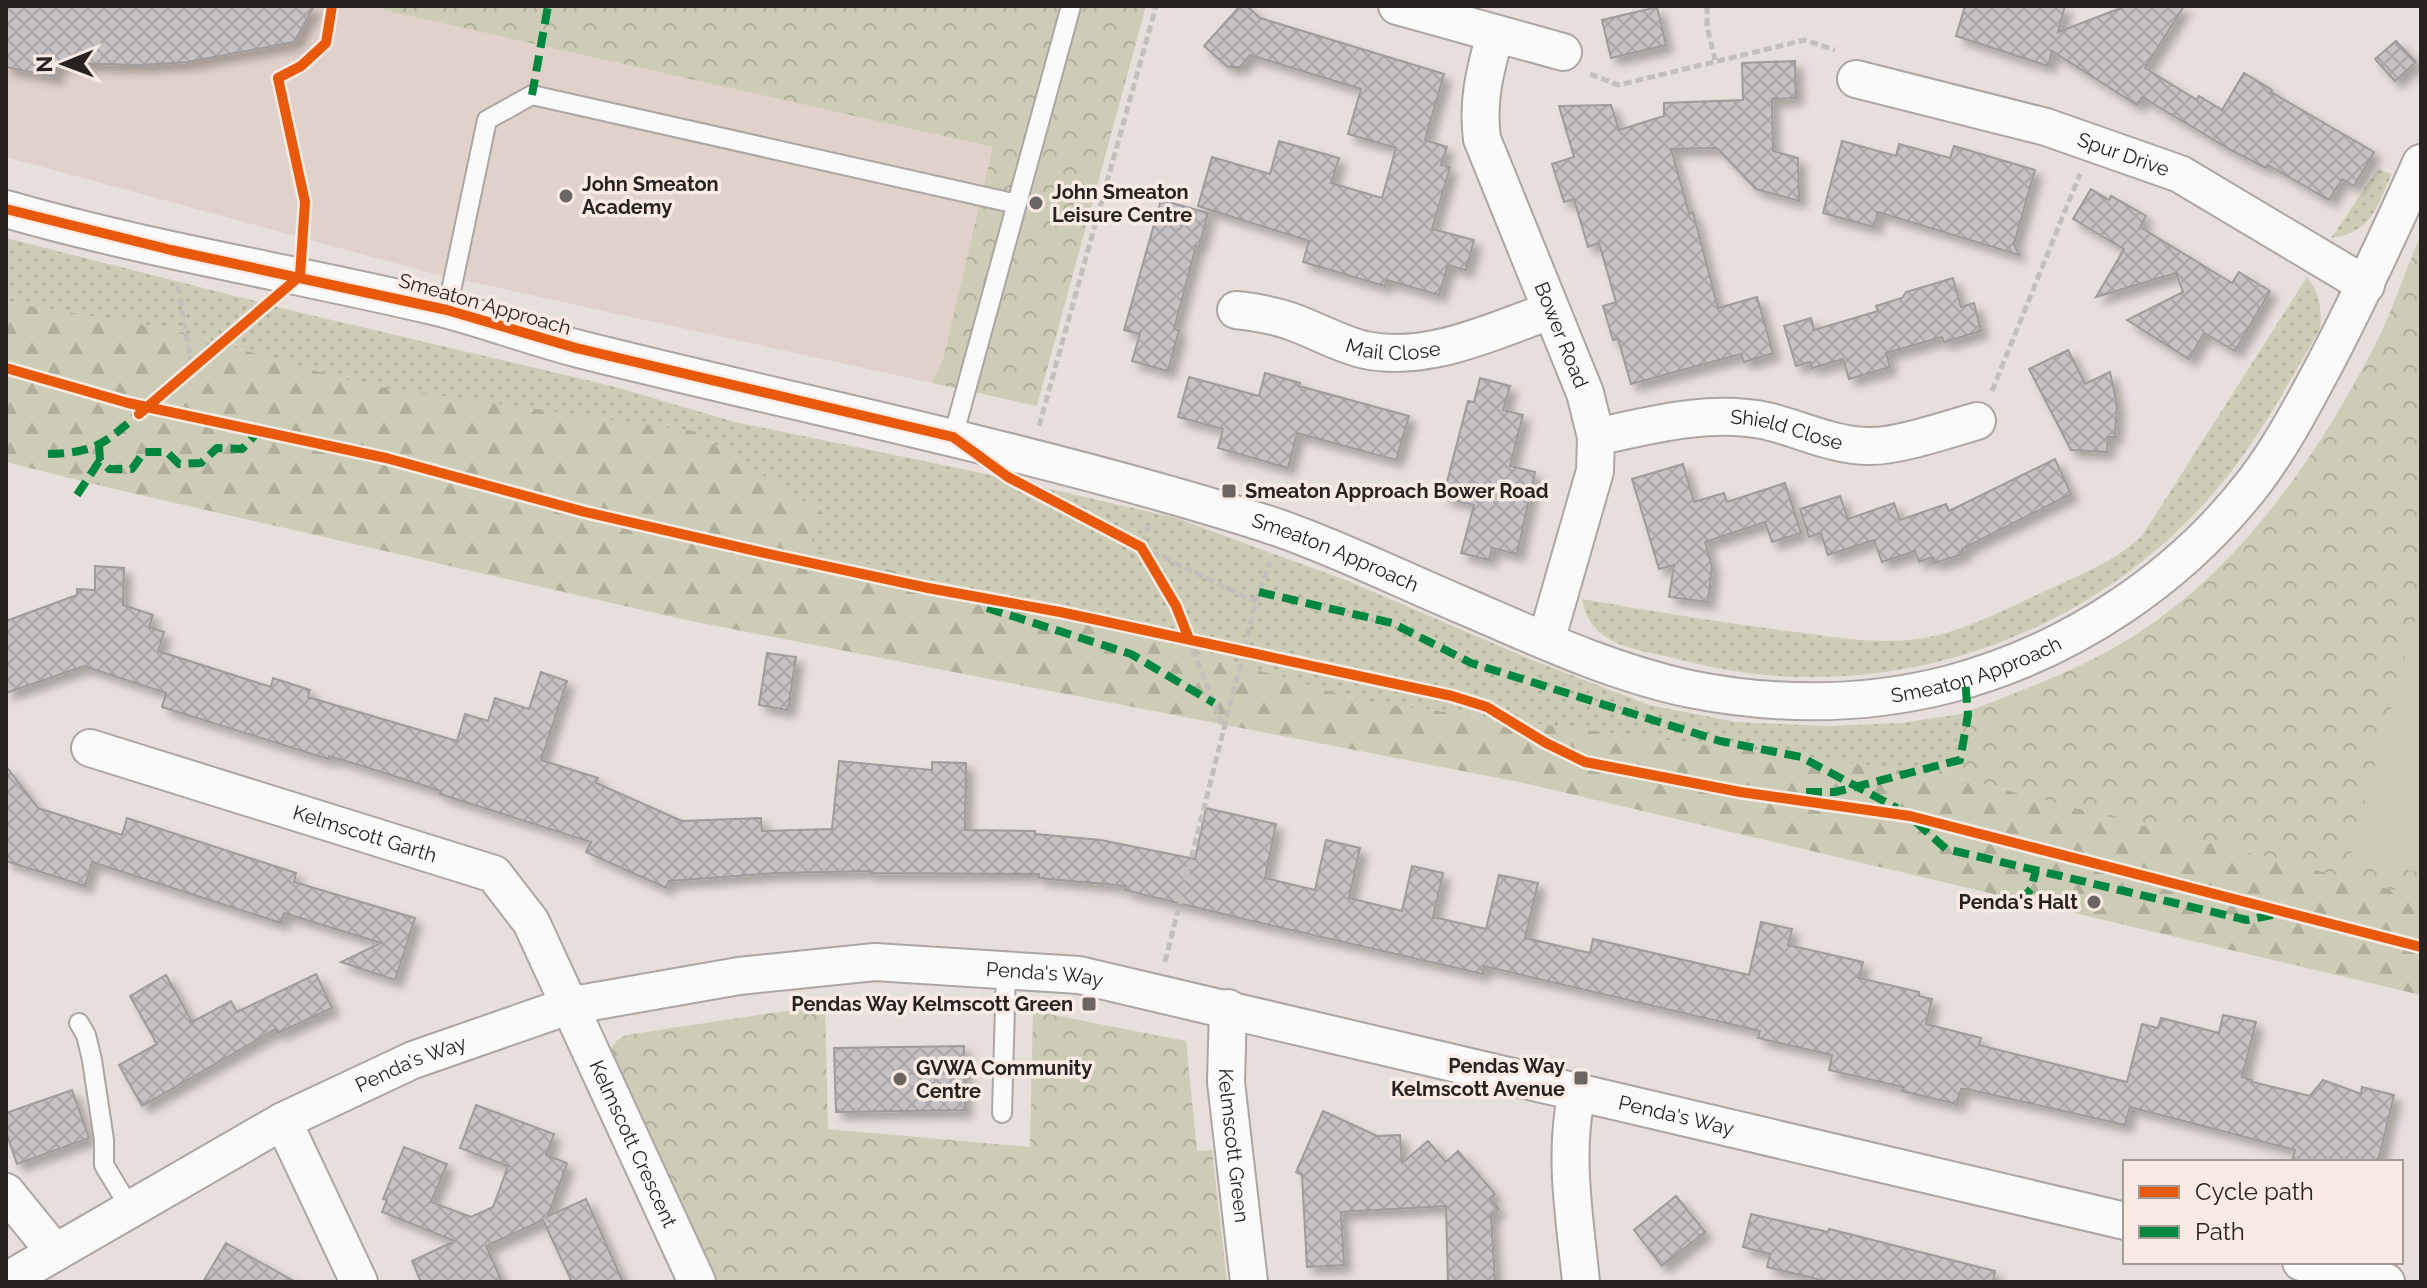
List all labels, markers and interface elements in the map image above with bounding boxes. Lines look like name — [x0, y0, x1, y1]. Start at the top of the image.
north arrow — [24, 24, 104, 104]
text: N — [31, 56, 57, 73]
street label: Spur Drive — [2074, 127, 2173, 181]
place label: John Smeaton Academy — [582, 172, 719, 219]
place label: John Smeaton Leisure Centre — [1052, 180, 1192, 227]
marker: John Smeaton Academy — [557, 187, 575, 205]
marker: John Smeaton Leisure Centre — [1027, 194, 1045, 212]
street label: Smeaton Approach — [396, 268, 574, 340]
street label: Bower Road — [1529, 278, 1594, 391]
street label: Mail Close — [1343, 333, 1443, 365]
street label: Shield Close — [1730, 405, 1845, 455]
place label: Smeaton Approach Bower Road — [1245, 479, 1549, 503]
marker: Smeaton Approach Bower Road — [1220, 482, 1238, 500]
street label: Smeaton Approach — [1249, 508, 1423, 597]
street label: Smeaton Approach — [1889, 631, 2065, 708]
street label: Kelmscott Garth — [290, 800, 440, 867]
place label: Penda's Halt — [1958, 890, 2078, 914]
marker: Penda's Halt — [2085, 893, 2103, 911]
street label: Penda's Way — [985, 957, 1106, 992]
place label: Pendas Way Kelmscott Green — [791, 992, 1073, 1016]
marker: Pendas Way Kelmscott Green — [1080, 995, 1098, 1013]
street label: Penda's Way — [351, 1030, 469, 1097]
place label: Pendas Way Kelmscott Avenue — [1391, 1054, 1565, 1101]
street label: Kelmscott Crescent — [584, 1056, 682, 1231]
place label: GVWA Community Centre — [916, 1056, 1092, 1103]
street label: Kelmscott Green — [1214, 1068, 1254, 1224]
marker: Pendas Way Kelmscott Avenue — [1572, 1069, 1590, 1087]
marker: GVWA Community Centre — [891, 1070, 909, 1088]
street label: Penda's Way — [1616, 1090, 1737, 1141]
legend — [2123, 1160, 2403, 1264]
text: Cycle path — [2195, 1177, 2314, 1206]
text: Path — [2195, 1217, 2245, 1246]

